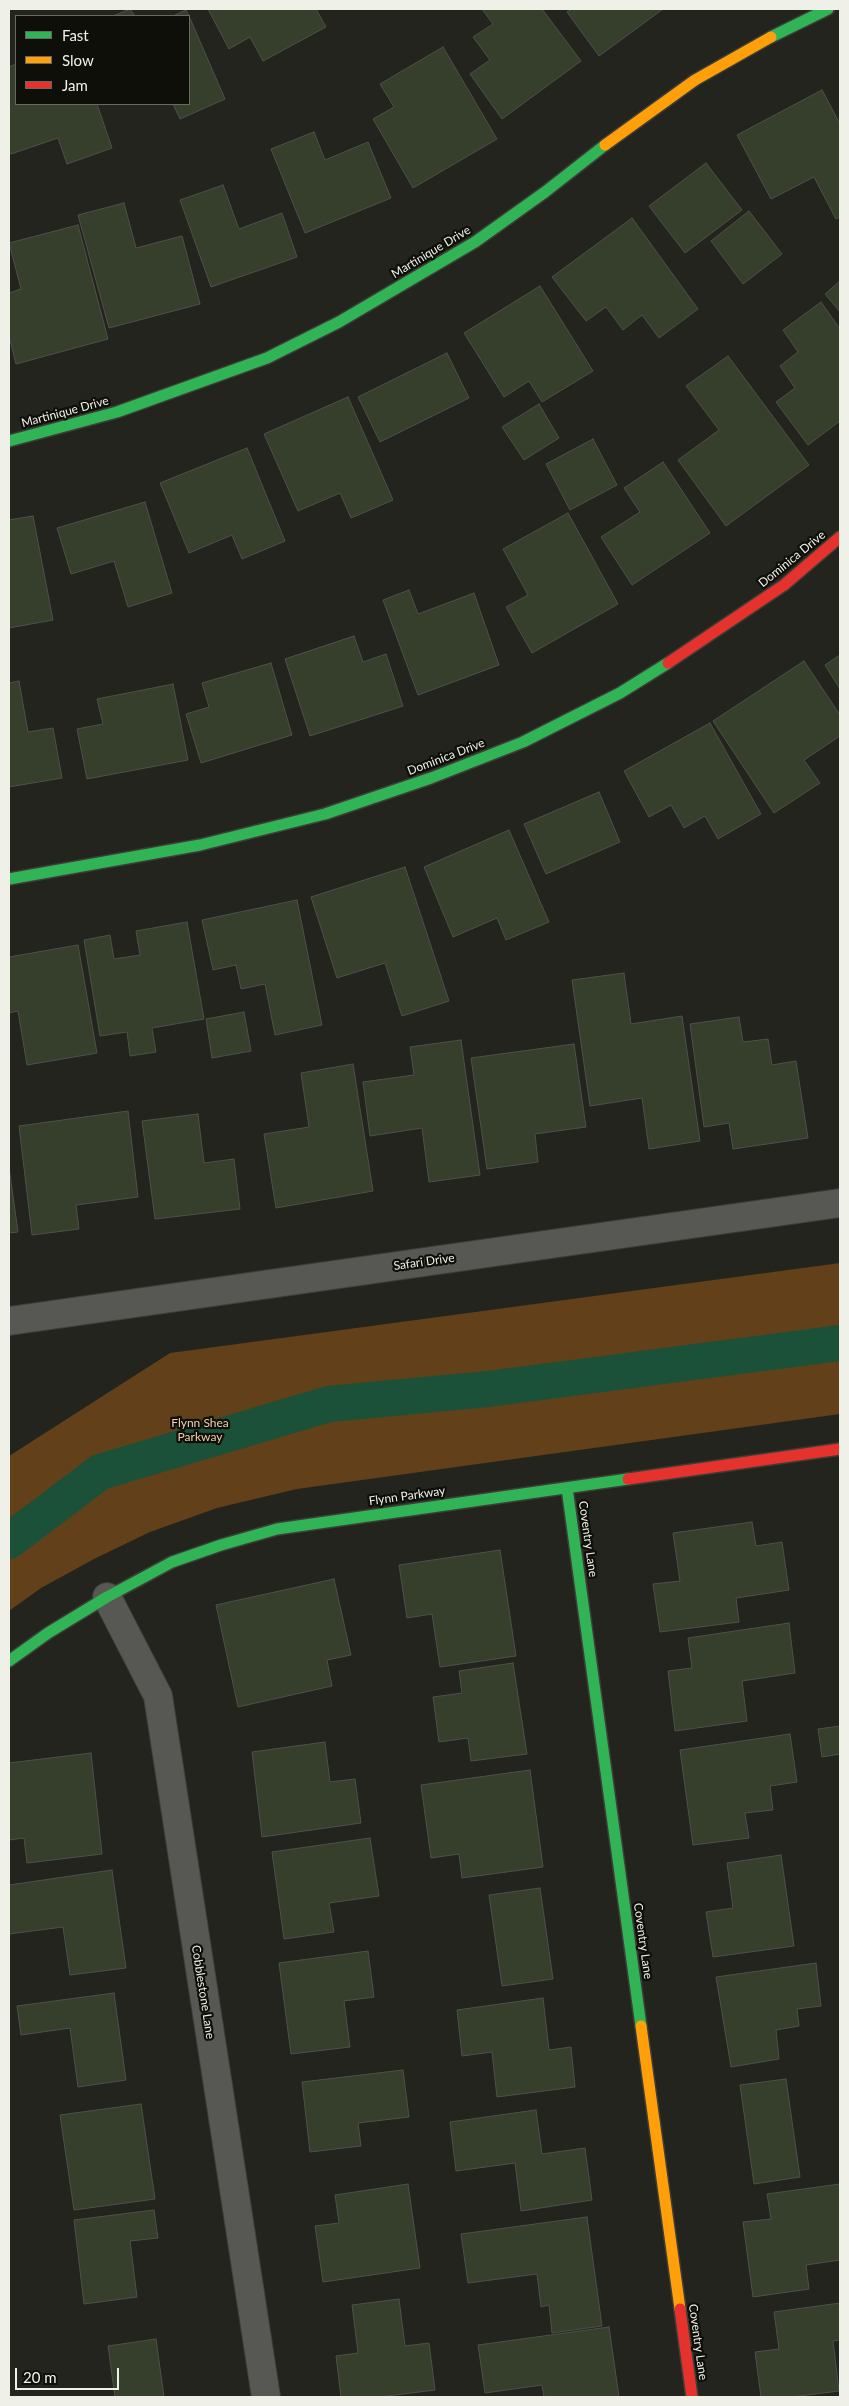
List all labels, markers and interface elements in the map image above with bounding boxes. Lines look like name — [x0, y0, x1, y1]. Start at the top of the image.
legend — [15, 15, 190, 105]
text: Fast — [62, 26, 89, 44]
text: Slow — [62, 51, 94, 69]
text: Jam — [62, 76, 88, 94]
street label: Martinique Drive — [389, 223, 473, 281]
street label: Martinique Drive — [20, 393, 110, 431]
street label: Dominica Drive — [756, 528, 828, 590]
street label: Dominica Drive — [405, 736, 487, 778]
street label: Safari Drive — [393, 1251, 455, 1273]
park label: Flynn Shea Parkway — [171, 1416, 229, 1444]
street label: Flynn Parkway — [368, 1484, 446, 1508]
street label: Coventry Lane — [576, 1500, 600, 1578]
street label: Coventry Lane — [631, 1902, 655, 1980]
street label: Cobblestone Lane — [188, 1944, 218, 2040]
street label: Coventry Lane — [686, 2303, 710, 2381]
scale bar — [18, 2358, 121, 2390]
text: 20 m — [23, 2368, 57, 2386]

